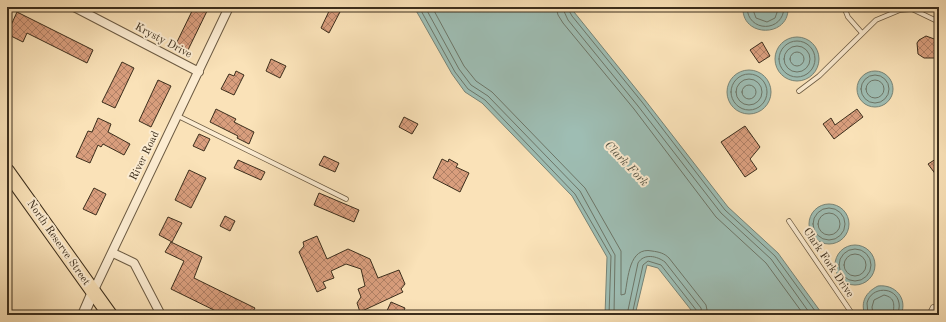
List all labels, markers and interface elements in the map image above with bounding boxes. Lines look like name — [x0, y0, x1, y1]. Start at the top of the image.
street label: Krysty Drive — [133, 21, 193, 61]
street label: River Road — [128, 129, 162, 182]
water label: Clark Fork — [602, 139, 650, 189]
street label: North Reserve Street — [24, 198, 92, 288]
street label: Clark Fork Drive — [801, 226, 855, 300]

